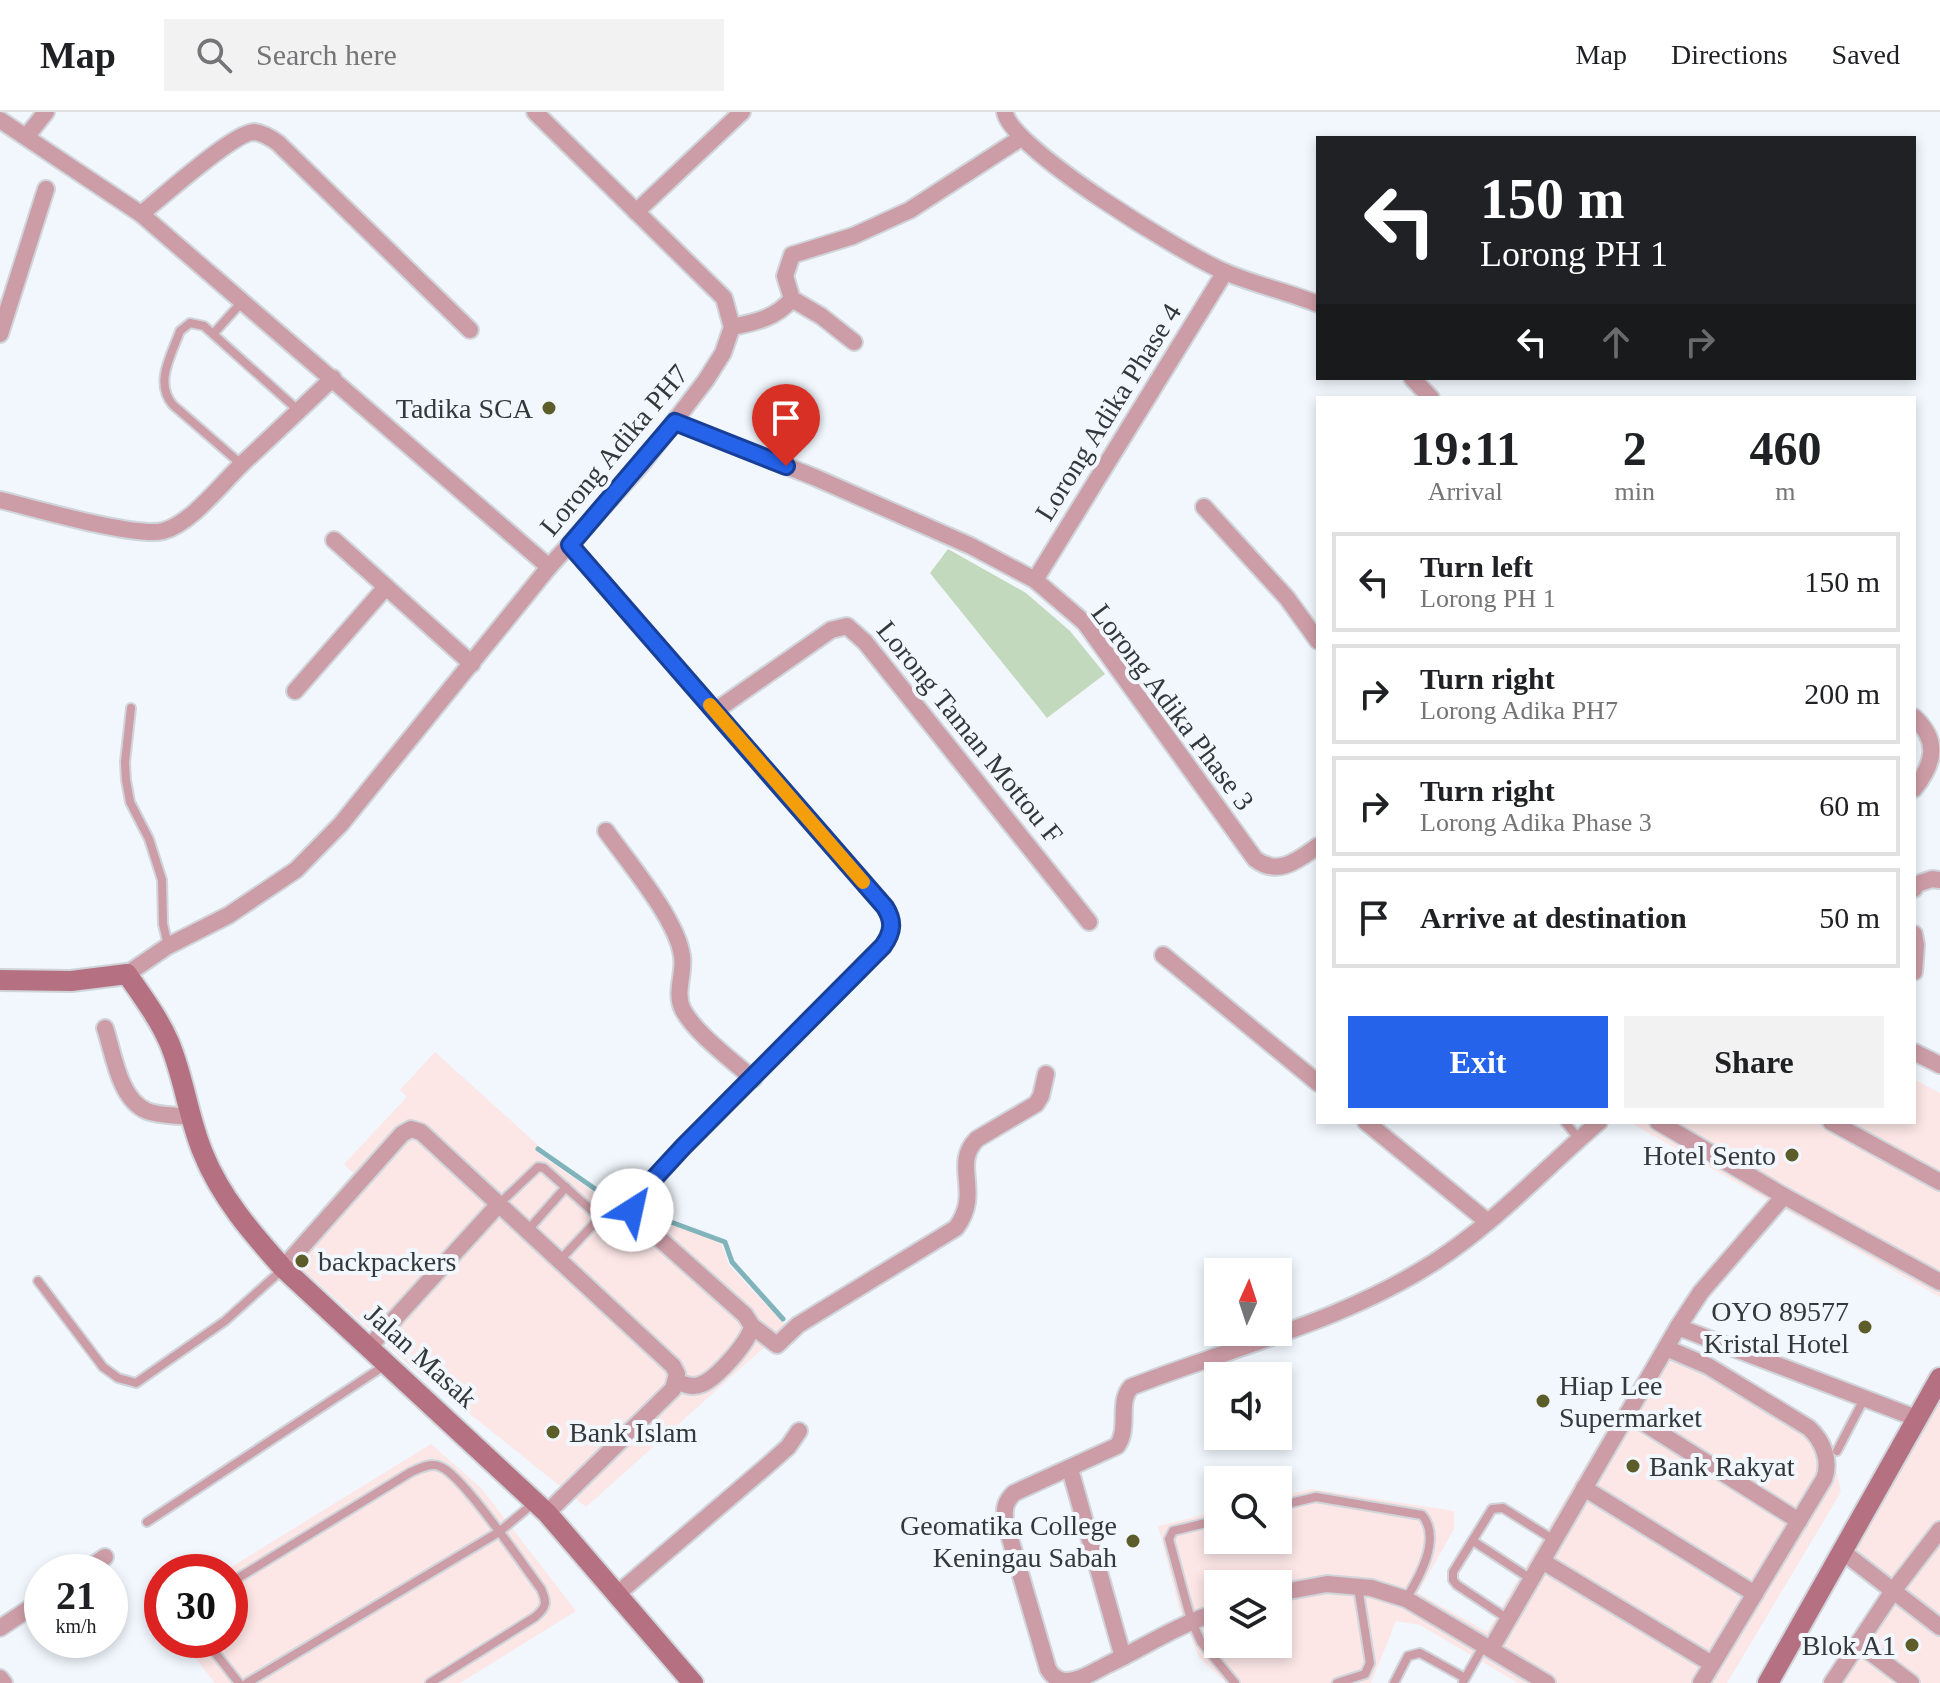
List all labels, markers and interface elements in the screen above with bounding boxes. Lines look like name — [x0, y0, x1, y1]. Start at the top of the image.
search box — [164, 19, 724, 91]
icon: search — [192, 33, 236, 77]
text: Map — [40, 34, 116, 76]
text: Search here — [256, 38, 397, 71]
text: Map — [1576, 39, 1627, 70]
text: Directions — [1671, 39, 1788, 70]
text: Saved — [1832, 39, 1900, 70]
icon: left — [1348, 168, 1452, 272]
text: 150 m — [1480, 168, 1625, 230]
text: Lorong PH 1 — [1480, 234, 1668, 274]
street label: Lorong Adika Phase 4 — [1029, 298, 1187, 526]
icon: left — [1510, 320, 1554, 364]
icon: ahead — [1594, 320, 1638, 364]
icon: right — [1678, 320, 1722, 364]
street label: Lorong Adika PH7 — [534, 358, 694, 542]
pin — [752, 384, 820, 466]
place label: Tadika SCA — [396, 393, 534, 424]
icon: arrive — [764, 396, 808, 440]
marker: Tadika SCA — [540, 399, 558, 417]
text: 19:11 — [1411, 422, 1520, 475]
text: 2 — [1623, 422, 1647, 475]
text: 460 — [1749, 422, 1821, 475]
text: Arrival — [1428, 477, 1503, 506]
text: min — [1614, 477, 1655, 506]
text: m — [1775, 477, 1796, 506]
text: Turn left — [1420, 550, 1533, 583]
icon: left — [1352, 560, 1396, 604]
text: 150 m — [1804, 565, 1880, 598]
text: Lorong PH 1 — [1420, 584, 1556, 613]
street label: Lorong Adika Phase 3 — [1086, 598, 1260, 816]
street label: Lorong Taman Mottou F — [871, 615, 1069, 849]
text: Turn right — [1420, 662, 1555, 695]
icon: right — [1352, 672, 1396, 716]
text: 200 m — [1804, 677, 1880, 710]
text: Lorong Adika PH7 — [1420, 696, 1618, 725]
text: Turn right — [1420, 774, 1555, 807]
icon: right — [1352, 784, 1396, 828]
text: 60 m — [1819, 789, 1880, 822]
text: Lorong Adika Phase 3 — [1420, 808, 1652, 837]
icon: arrive — [1352, 896, 1396, 940]
text: Arrive at destination — [1420, 901, 1687, 934]
text: 50 m — [1819, 901, 1880, 934]
button: Exit — [1348, 1016, 1608, 1108]
button: Share — [1624, 1016, 1884, 1108]
place label: Hotel Sento — [1643, 1140, 1776, 1171]
marker: Hotel Sento — [1783, 1146, 1801, 1164]
position arrow — [590, 1168, 674, 1252]
place label: backpackers — [318, 1246, 456, 1277]
marker: backpackers — [293, 1252, 311, 1270]
north arrow — [1204, 1258, 1292, 1346]
map controls — [1204, 1258, 1292, 1658]
place label: OYO 89577 Kristal Hotel — [1704, 1296, 1849, 1359]
street label: Jalan Masak — [359, 1298, 483, 1414]
marker: OYO 89577 Kristal Hotel — [1856, 1318, 1874, 1336]
button: sound — [1204, 1362, 1292, 1450]
place label: Hiap Lee Supermarket — [1559, 1370, 1702, 1433]
marker: Hiap Lee Supermarket — [1534, 1392, 1552, 1410]
place label: Bank Islam — [569, 1417, 698, 1448]
marker: Bank Islam — [544, 1423, 562, 1441]
place label: Bank Rakyat — [1649, 1451, 1795, 1482]
marker: Bank Rakyat — [1624, 1457, 1642, 1475]
button: search — [1204, 1466, 1292, 1554]
place label: Geomatika College Keningau Sabah — [900, 1510, 1117, 1573]
marker: Geomatika College Keningau Sabah — [1124, 1532, 1142, 1550]
speed limit sign: 30 — [144, 1554, 248, 1658]
button: layers — [1204, 1570, 1292, 1658]
text: 21 — [56, 1573, 96, 1618]
text: km/h — [55, 1615, 97, 1637]
place label: Blok A1 — [1802, 1630, 1896, 1661]
marker: Blok A1 — [1903, 1636, 1921, 1654]

